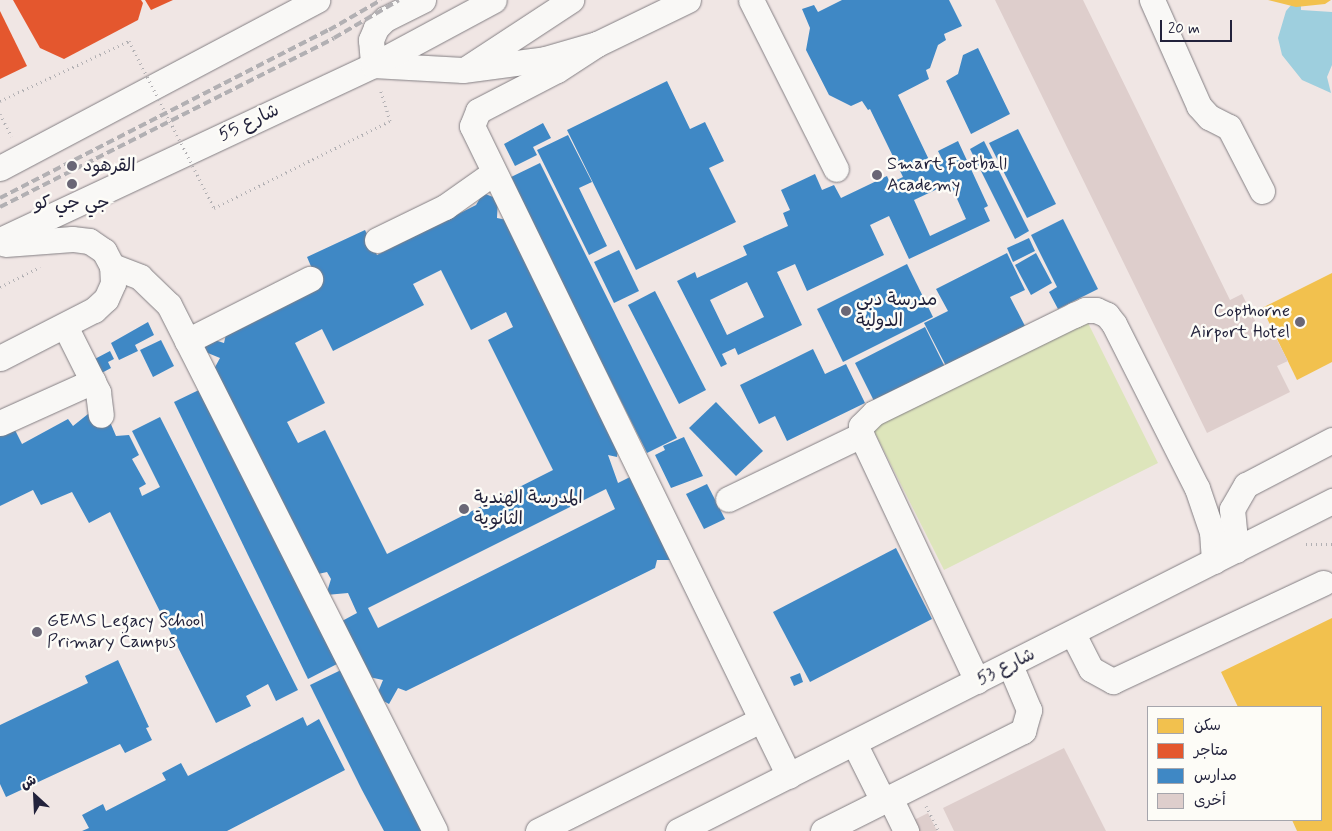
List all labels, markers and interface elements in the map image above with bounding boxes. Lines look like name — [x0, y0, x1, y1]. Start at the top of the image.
scale bar — [1162, 10, 1234, 42]
text: 20 m — [1168, 19, 1200, 39]
street label: شارع 55 — [215, 100, 283, 146]
place label: Smart Football Academy — [887, 154, 1006, 196]
place label: القرهود — [83, 155, 136, 177]
marker: القرهود — [65, 159, 79, 173]
marker: Smart Football Academy — [871, 169, 883, 181]
marker: جي جي كو — [66, 178, 78, 190]
place label: جي جي كو — [34, 192, 110, 214]
place label: مدرسة دبي الدولية — [856, 290, 937, 332]
place label: Copthorne Airport Hotel — [1191, 301, 1290, 344]
marker: مدرسة دبي الدولية — [840, 305, 852, 317]
marker: Copthorne Airport Hotel — [1294, 316, 1306, 328]
place label: المدرسة الهندية الثانوية — [474, 488, 583, 530]
marker: المدرسة الهندية الثانوية — [458, 503, 470, 515]
place label: GEMS Legacy School Primary Campus — [47, 611, 205, 654]
marker: GEMS Legacy School Primary Campus — [31, 626, 43, 638]
street label: شارع 53 — [973, 644, 1039, 690]
legend — [1147, 706, 1322, 821]
text: سكن — [1194, 716, 1221, 736]
text: متاجر — [1194, 741, 1228, 761]
text: مدارس — [1194, 766, 1237, 786]
north arrow — [10, 771, 60, 821]
text: ش — [18, 771, 39, 794]
text: أخرى — [1194, 791, 1226, 811]

